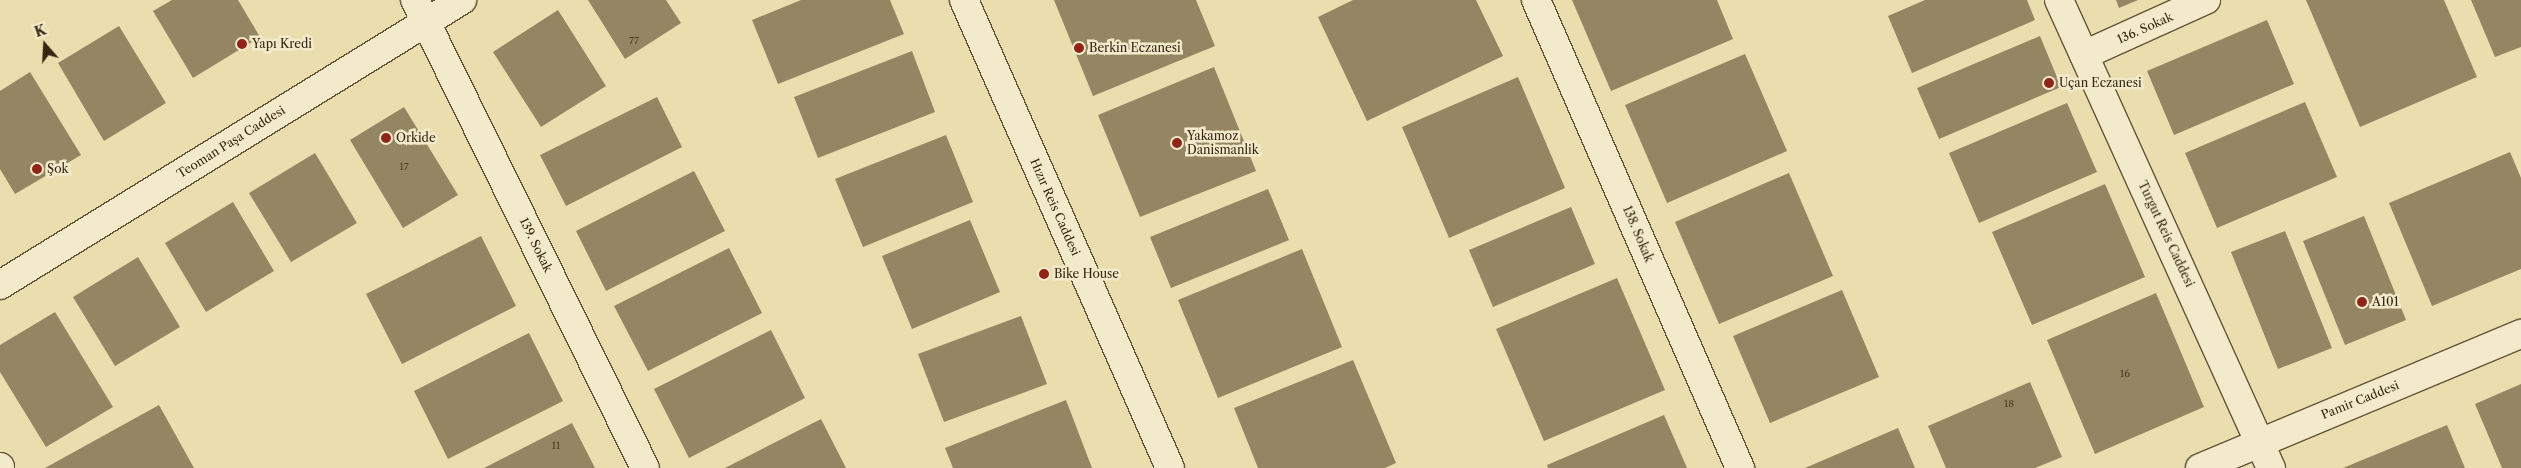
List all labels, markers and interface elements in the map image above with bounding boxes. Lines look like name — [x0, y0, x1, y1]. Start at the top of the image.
street label: 136. Sokak — [2115, 9, 2175, 47]
north arrow — [20, 20, 70, 70]
text: K — [32, 20, 48, 41]
house number: 77 — [629, 35, 639, 47]
place label: Yapı Kredi — [252, 37, 312, 51]
marker: Yapı Kredi — [236, 38, 248, 50]
place label: Berkin Eczanesi — [1089, 41, 1181, 55]
marker: Berkin Eczanesi — [1073, 42, 1085, 54]
place label: Uçan Eczanesi — [2059, 76, 2142, 90]
marker: Uçan Eczanesi — [2043, 77, 2055, 89]
street label: Teoman Paşa Caddesi — [174, 103, 288, 181]
place label: Yakamoz Danismanlik — [1187, 129, 1259, 157]
place label: Orkide — [396, 131, 436, 145]
marker: Orkide — [380, 132, 392, 144]
marker: Yakamoz Danismanlik — [1171, 137, 1183, 149]
street label: Hızır Reis Caddesi — [1027, 156, 1083, 258]
house number: 17 — [399, 161, 409, 173]
place label: Şok — [47, 162, 68, 176]
marker: Şok — [31, 163, 43, 175]
street label: Turgut Reis Caddesi — [2135, 179, 2197, 289]
street label: 138. Sokak — [1620, 204, 1656, 264]
street label: 139. Sokak — [517, 215, 555, 275]
place label: Bike House — [1054, 267, 1119, 281]
marker: Bike House — [1038, 268, 1050, 280]
place label: A101 — [2372, 295, 2399, 309]
marker: A101 — [2356, 296, 2368, 308]
house number: 16 — [2120, 368, 2130, 380]
street label: Pamir Caddesi — [2319, 378, 2401, 422]
house number: 18 — [2004, 398, 2014, 410]
house number: 11 — [552, 440, 560, 452]

